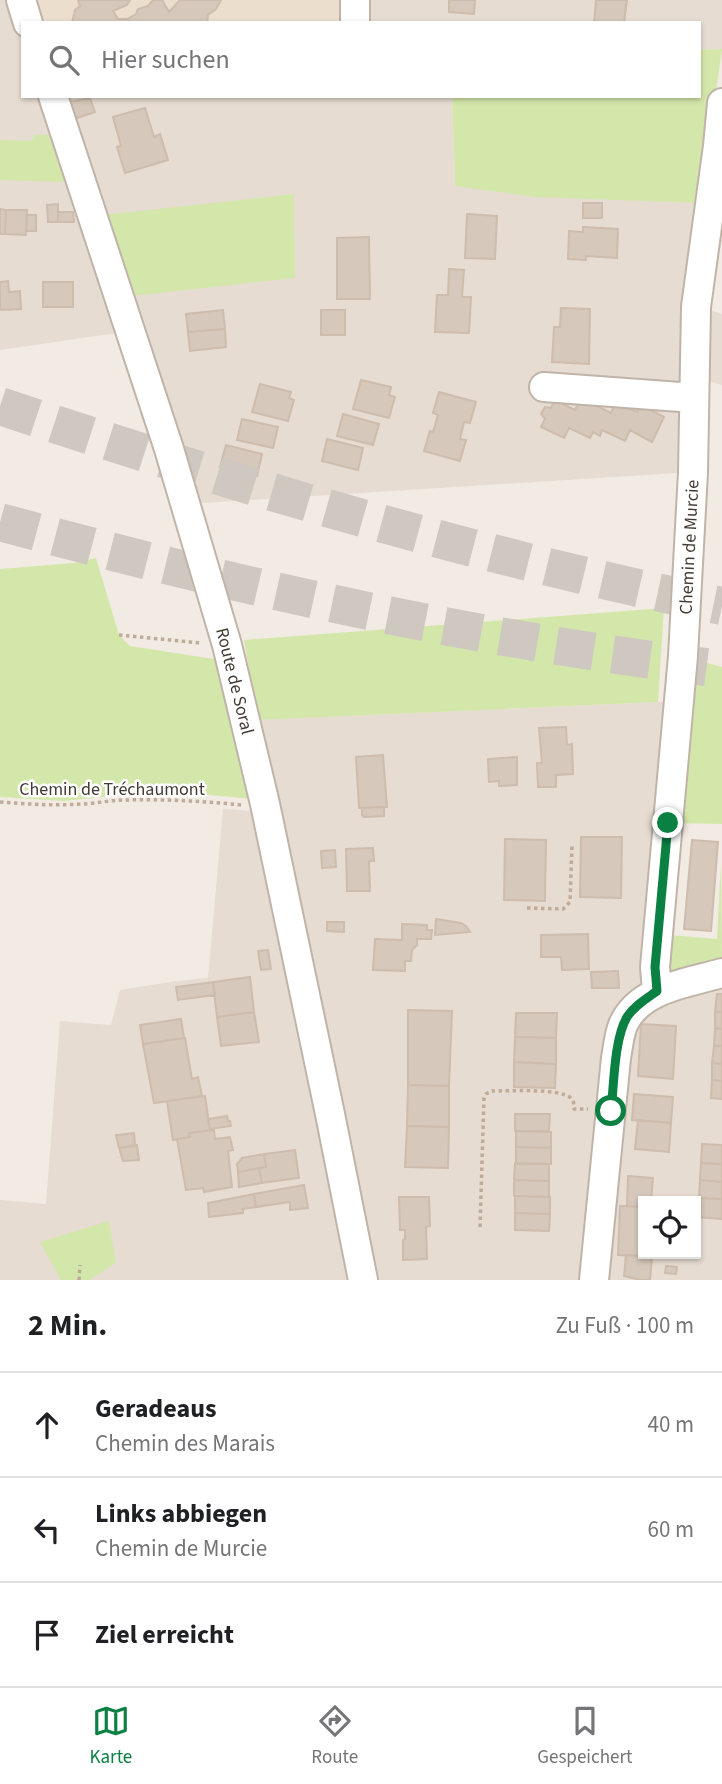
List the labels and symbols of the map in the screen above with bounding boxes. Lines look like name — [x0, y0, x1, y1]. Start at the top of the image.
street label: Chemin de Murcie — [673, 479, 706, 615]
street label: Route de Soral — [209, 625, 260, 737]
street label: Chemin de Tréchaumont — [19, 777, 205, 802]
route end — [652, 807, 683, 838]
route start — [595, 1095, 626, 1126]

